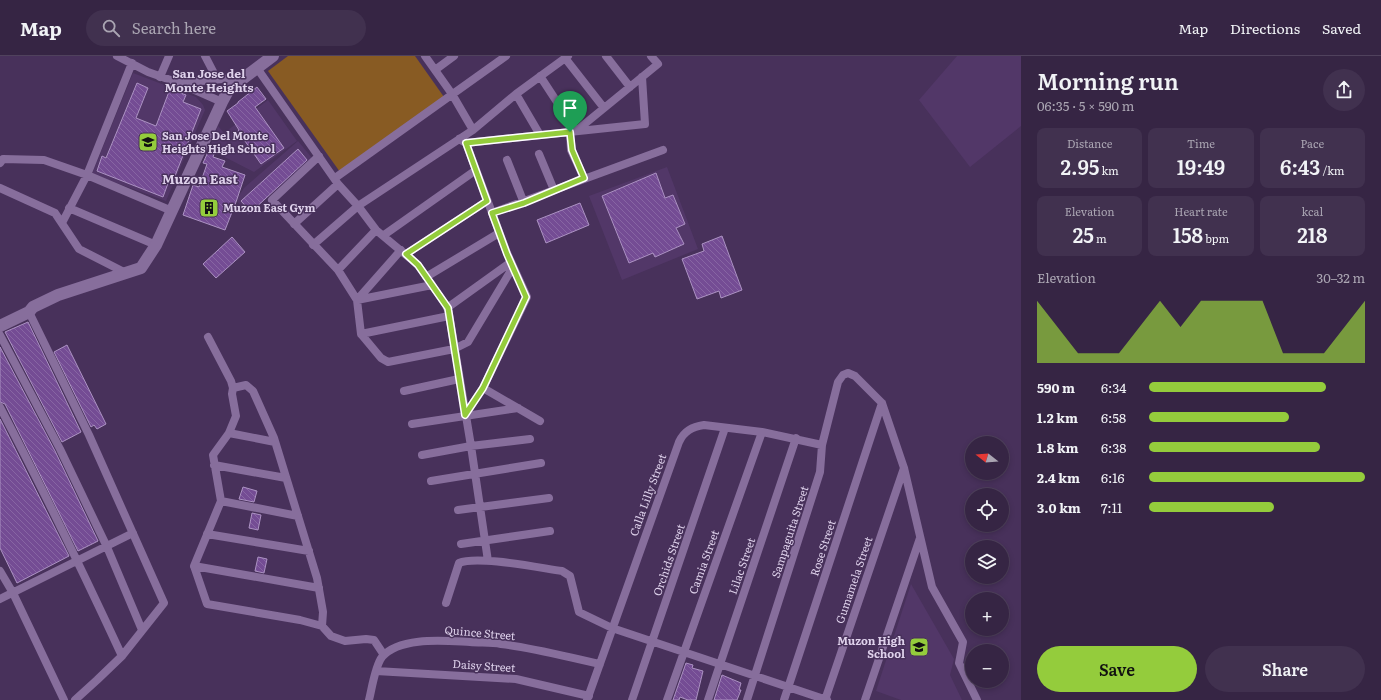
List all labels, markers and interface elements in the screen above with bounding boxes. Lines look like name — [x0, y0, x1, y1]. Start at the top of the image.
search box — [86, 10, 366, 46]
text: Map — [20, 14, 62, 42]
text: Search here — [132, 16, 216, 39]
icon: search — [100, 17, 122, 39]
text: Map — [1178, 18, 1208, 38]
text: Directions — [1230, 18, 1300, 38]
text: Saved — [1322, 18, 1361, 38]
district label: San Jose del Monte Heights — [165, 64, 253, 96]
text: Morning run — [1037, 64, 1179, 97]
button: share — [1323, 69, 1365, 111]
pin — [553, 91, 587, 132]
text: 06:35 · 5 × 590 m — [1037, 96, 1134, 115]
icon: arrive — [559, 97, 581, 119]
place label: San Jose Del Monte Heights High School — [162, 127, 275, 156]
school or university icon: San Jose Del Monte Heights High School — [137, 131, 159, 153]
text: Distance — [1067, 135, 1112, 151]
text: Time — [1187, 135, 1215, 151]
text: Pace — [1301, 135, 1324, 151]
text: 2.95 — [1061, 151, 1099, 181]
text: 19:49 — [1177, 151, 1225, 181]
text: 6:43 — [1280, 151, 1320, 181]
text: km — [1099, 162, 1119, 178]
text: /km — [1320, 162, 1345, 178]
district label: Muzon East — [162, 169, 238, 188]
building icon: Muzon East Gym — [198, 197, 220, 219]
place label: Muzon East Gym — [223, 199, 315, 215]
text: Elevation — [1065, 203, 1115, 219]
text: Heart rate — [1174, 203, 1228, 219]
text: kcal — [1301, 203, 1323, 219]
text: 25 — [1073, 219, 1094, 249]
text: 158 — [1173, 219, 1203, 249]
text: 218 — [1297, 219, 1327, 249]
text: m — [1094, 230, 1107, 246]
text: bpm — [1203, 230, 1229, 246]
text: Elevation — [1037, 268, 1096, 287]
text: 30–32 m — [1316, 268, 1365, 287]
text: 590 m — [1037, 378, 1075, 397]
text: 6:34 — [1101, 378, 1126, 397]
text: 1.2 km — [1037, 408, 1078, 427]
text: 6:58 — [1101, 408, 1126, 427]
north arrow — [965, 436, 1009, 480]
map controls — [965, 436, 1009, 688]
text: 1.8 km — [1037, 438, 1079, 457]
text: 6:38 — [1101, 438, 1126, 457]
street label: Calla Lilly Street — [625, 451, 670, 538]
text: 2.4 km — [1037, 468, 1080, 487]
text: 6:16 — [1101, 468, 1125, 487]
street label: Sampaguita Street — [767, 483, 812, 580]
button: locate — [965, 488, 1009, 532]
text: 3.0 km — [1037, 498, 1081, 517]
text: 7:11 — [1101, 498, 1122, 517]
street label: Rose Street — [805, 517, 839, 578]
street label: Orchids Street — [648, 521, 688, 598]
street label: Camia Street — [684, 527, 722, 596]
street label: Gumamela Street — [831, 533, 876, 625]
street label: Lilac Street — [724, 534, 758, 596]
button: layers — [965, 540, 1009, 584]
button: + — [965, 592, 1009, 636]
street label: Quince Street — [444, 621, 517, 643]
place label: Muzon High School — [837, 632, 905, 661]
school or university icon: Muzon High School — [908, 636, 930, 658]
button: − — [965, 644, 1009, 688]
button: Save — [1037, 646, 1197, 692]
button: Share — [1205, 646, 1365, 692]
street label: Daisy Street — [452, 655, 517, 675]

